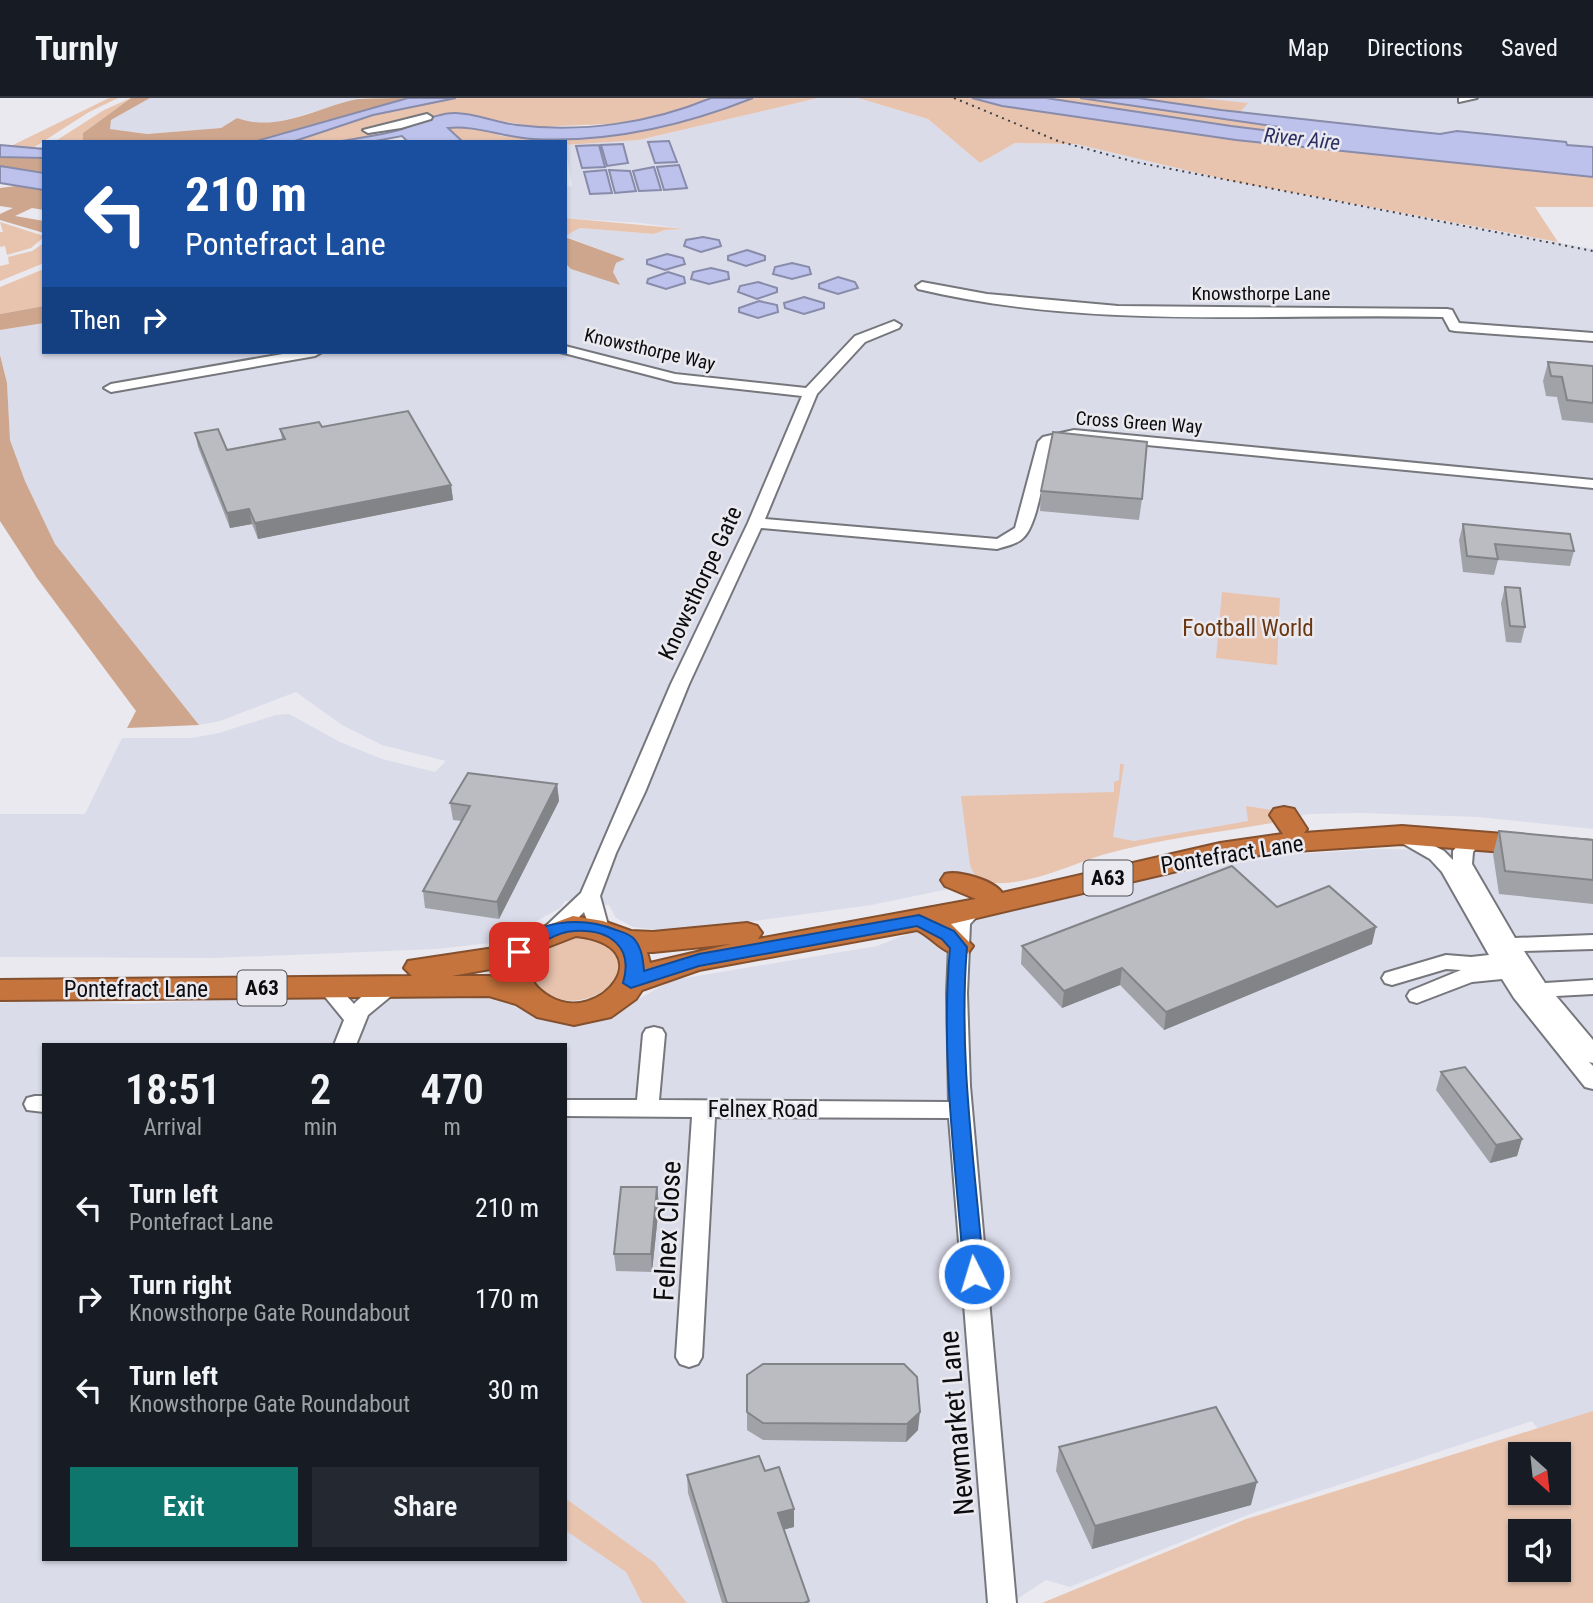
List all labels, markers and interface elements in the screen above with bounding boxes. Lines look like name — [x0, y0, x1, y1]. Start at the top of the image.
text: Turnly — [35, 29, 118, 68]
text: Map — [1288, 34, 1329, 62]
text: Directions — [1367, 34, 1463, 62]
text: Saved — [1501, 34, 1558, 62]
water label: River Aire — [1263, 123, 1341, 155]
text: 210 m — [185, 166, 307, 223]
icon: left — [70, 168, 161, 259]
text: Pontefract Lane — [185, 225, 386, 263]
street label: Knowsthorpe Lane — [1192, 282, 1331, 305]
icon: right — [135, 301, 173, 339]
text: Then — [70, 305, 121, 335]
street label: Knowsthorpe Way — [582, 323, 718, 376]
street label: Cross Green Way — [1075, 407, 1203, 438]
street label: Knowsthorpe Gate — [653, 502, 748, 664]
park label: Football World — [1182, 615, 1314, 642]
street label: Pontefract Lane — [1159, 830, 1305, 879]
road number: A63 — [1084, 860, 1132, 896]
pin — [489, 922, 549, 982]
icon: arrive — [500, 933, 538, 971]
road number: A63 — [238, 970, 286, 1006]
street label: Pontefract Lane — [64, 976, 208, 1003]
text: 18:51 — [125, 1065, 221, 1114]
text: 2 — [310, 1065, 331, 1114]
text: 470 — [421, 1065, 484, 1114]
street label: Felnex Road — [708, 1096, 818, 1123]
text: Arrival — [144, 1114, 202, 1141]
text: min — [304, 1114, 337, 1141]
text: m — [444, 1114, 461, 1141]
street label: Felnex Close — [647, 1160, 688, 1302]
text: Turn left — [129, 1179, 218, 1209]
icon: left — [70, 1189, 108, 1227]
text: 210 m — [475, 1193, 539, 1223]
text: Pontefract Lane — [129, 1209, 273, 1236]
position arrow — [937, 1237, 1011, 1311]
text: Turn right — [129, 1270, 231, 1300]
icon: right — [70, 1280, 108, 1318]
text: 170 m — [475, 1284, 539, 1314]
text: Knowsthorpe Gate Roundabout — [129, 1300, 410, 1327]
street label: Newmarket Lane — [932, 1329, 981, 1517]
text: Turn left — [129, 1361, 218, 1391]
icon: left — [70, 1371, 108, 1409]
text: 30 m — [488, 1375, 539, 1405]
text: Knowsthorpe Gate Roundabout — [129, 1391, 410, 1418]
north arrow — [1508, 1442, 1572, 1505]
map controls — [1508, 1442, 1571, 1582]
button: Exit — [70, 1467, 298, 1547]
button: Share — [312, 1467, 539, 1547]
button: sound — [1508, 1519, 1571, 1582]

